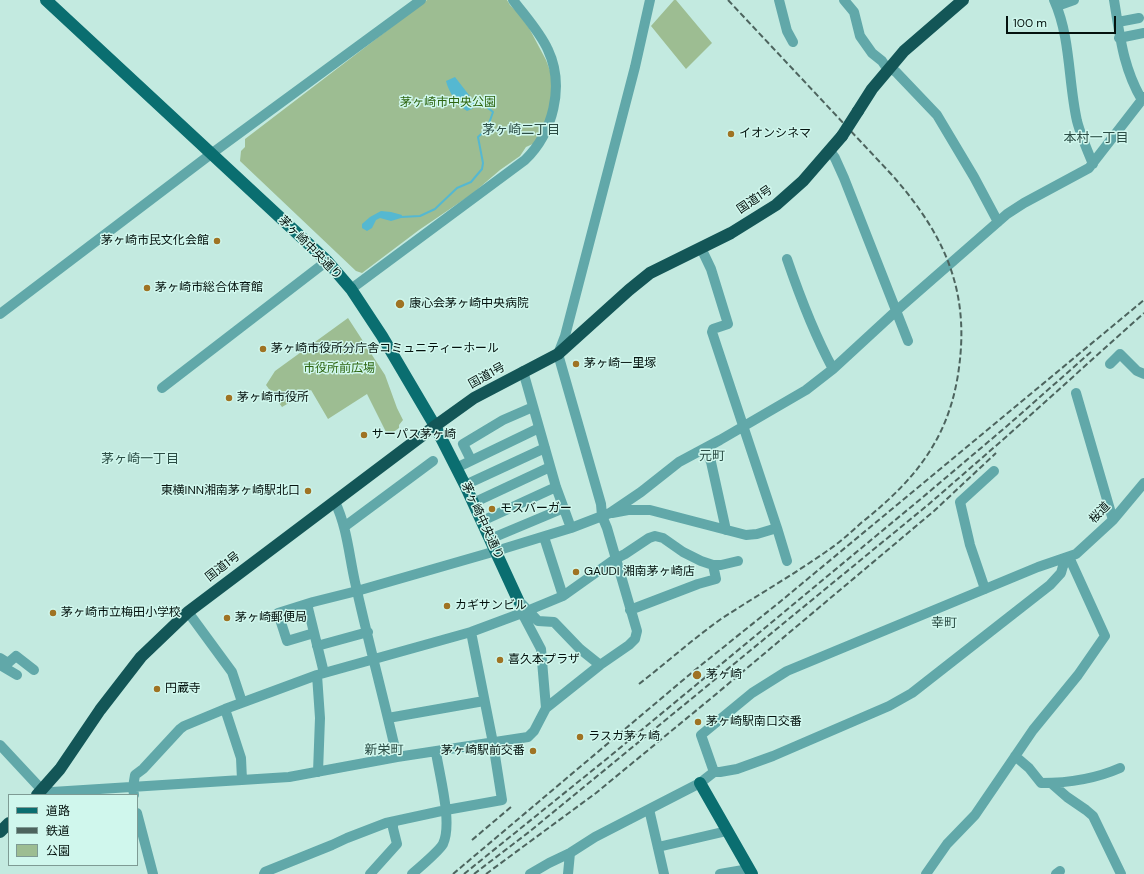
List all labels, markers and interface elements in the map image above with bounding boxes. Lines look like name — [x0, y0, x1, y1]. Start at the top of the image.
scale bar — [1008, 8, 1118, 34]
text: 100 m — [1013, 15, 1047, 31]
park label: 茅ヶ崎市中央公園 — [400, 96, 496, 110]
district label: 茅ヶ崎二丁目 — [482, 123, 560, 139]
place label: イオンシネマ — [739, 127, 811, 141]
marker: イオンシネマ — [726, 129, 736, 139]
district label: 本村一丁目 — [1064, 131, 1128, 147]
street label: 国道1号 — [734, 183, 776, 217]
street label: 茅ヶ崎中央通り — [275, 213, 345, 283]
place label: 茅ヶ崎市民文化会館 — [101, 234, 209, 248]
marker: 茅ヶ崎市民文化会館 — [212, 236, 222, 246]
place label: 茅ヶ崎市総合体育館 — [155, 281, 263, 295]
marker: 茅ヶ崎市総合体育館 — [142, 283, 152, 293]
place label: 康心会茅ヶ崎中央病院 — [409, 297, 529, 311]
marker: 康心会茅ヶ崎中央病院 — [394, 298, 406, 310]
place label: 茅ヶ崎市役所分庁舎コミュニティーホール — [271, 342, 499, 356]
marker: 茅ヶ崎市役所分庁舎コミュニティーホール — [258, 344, 268, 354]
place label: 茅ヶ崎一里塚 — [584, 357, 656, 371]
marker: 茅ヶ崎一里塚 — [571, 359, 581, 369]
street label: 国道1号 — [466, 360, 508, 392]
park label: 市役所前広場 — [303, 362, 375, 376]
place label: 茅ヶ崎市役所 — [237, 391, 309, 405]
marker: 茅ヶ崎市役所 — [224, 393, 234, 403]
place label: サーパス茅ヶ崎 — [372, 428, 456, 442]
marker: サーパス茅ヶ崎 — [359, 430, 369, 440]
district label: 元町 — [699, 449, 725, 465]
district label: 茅ヶ崎一丁目 — [101, 452, 179, 468]
street label: 茅ヶ崎中央通り — [458, 480, 506, 562]
place label: 東横INN湘南茅ヶ崎駅北口 — [161, 484, 300, 498]
marker: 東横INN湘南茅ヶ崎駅北口 — [303, 486, 313, 496]
street label: 桜道 — [1086, 499, 1114, 527]
place label: モスバーガー — [500, 502, 572, 516]
marker: モスバーガー — [487, 504, 497, 514]
street label: 国道1号 — [203, 549, 243, 585]
place label: GAUDI 湘南茅ヶ崎店 — [584, 565, 695, 579]
marker: GAUDI 湘南茅ヶ崎店 — [571, 567, 581, 577]
place label: カギサンビル — [455, 599, 527, 613]
marker: カギサンビル — [442, 601, 452, 611]
place label: 茅ヶ崎市立梅田小学校 — [61, 606, 181, 620]
marker: 茅ヶ崎市立梅田小学校 — [48, 608, 58, 618]
place label: 茅ヶ崎郵便局 — [235, 611, 307, 625]
marker: 茅ヶ崎郵便局 — [222, 613, 232, 623]
district label: 幸町 — [931, 616, 957, 632]
place label: 喜久本プラザ — [508, 653, 580, 667]
marker: 喜久本プラザ — [495, 655, 505, 665]
place label: 茅ヶ崎 — [706, 668, 742, 682]
marker: 茅ヶ崎 — [691, 669, 703, 681]
place label: 円蔵寺 — [165, 682, 201, 696]
marker: 円蔵寺 — [152, 684, 162, 694]
place label: 茅ヶ崎駅南口交番 — [706, 715, 802, 729]
marker: 茅ヶ崎駅南口交番 — [693, 717, 703, 727]
place label: ラスカ茅ヶ崎 — [588, 730, 660, 744]
marker: ラスカ茅ヶ崎 — [575, 732, 585, 742]
district label: 新栄町 — [365, 743, 403, 759]
place label: 茅ヶ崎駅前交番 — [441, 744, 525, 758]
marker: 茅ヶ崎駅前交番 — [528, 746, 538, 756]
legend — [8, 794, 138, 866]
text: 道路 — [46, 803, 70, 819]
text: 鉄道 — [46, 823, 70, 839]
text: 公園 — [46, 843, 70, 859]

